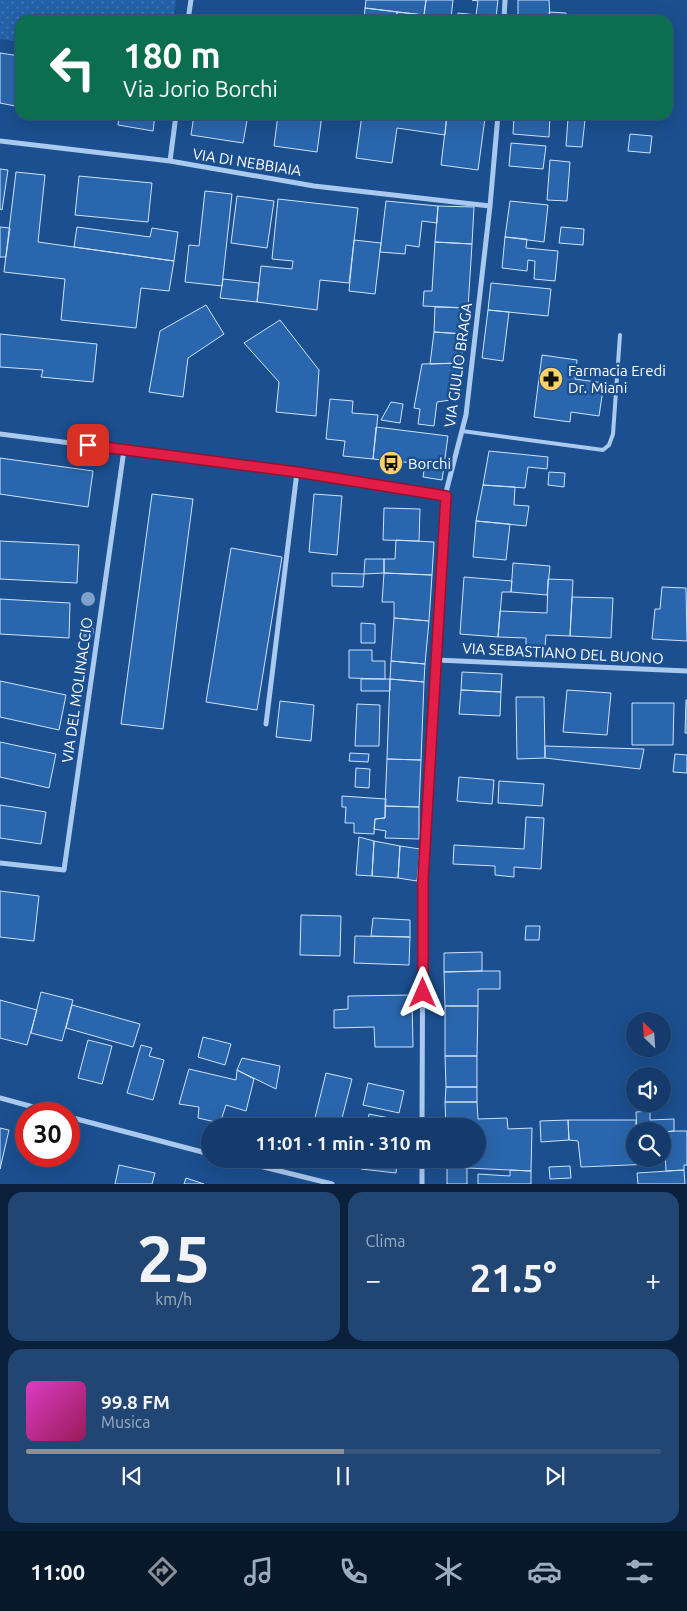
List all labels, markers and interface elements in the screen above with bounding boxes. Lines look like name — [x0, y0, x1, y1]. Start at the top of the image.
icon: left — [40, 35, 105, 100]
text: 180 m — [123, 35, 221, 75]
text: Via Jorio Borchi — [123, 76, 278, 101]
street label: VIA DI NEBBIAIA — [191, 145, 303, 179]
street label: VIA GIULIO BRAGA — [441, 301, 475, 428]
place label: Farmacia Eredi Dr. Miani — [568, 362, 666, 396]
pharmacy icon: Farmacia Eredi Dr. Miani — [538, 366, 564, 392]
pin — [67, 424, 109, 466]
icon: arrive — [74, 431, 102, 459]
bus stop icon: Borchi — [378, 450, 404, 476]
place label: Borchi — [408, 455, 451, 472]
street label: VIA DEL MOLINACCIO — [58, 616, 96, 764]
street label: VIA SEBASTIANO DEL BUONO — [462, 639, 664, 667]
position arrow — [396, 966, 448, 1018]
north arrow — [626, 1012, 671, 1058]
map controls — [626, 1012, 671, 1167]
button: sound — [626, 1067, 671, 1112]
speed limit sign: 30 — [15, 1102, 80, 1167]
button: search — [626, 1122, 671, 1167]
text: 11:01 · 1 min · 310 m — [256, 1132, 431, 1154]
text: 25 — [137, 1221, 210, 1294]
text: Clima — [366, 1232, 405, 1250]
text: 21.5° — [470, 1257, 557, 1299]
text: − — [366, 1264, 381, 1295]
text: + — [645, 1264, 661, 1295]
text: km/h — [155, 1290, 192, 1308]
text: 99.8 FM — [101, 1391, 170, 1413]
text: Musica — [101, 1413, 151, 1431]
icon: previous — [118, 1462, 146, 1490]
icon: pause — [329, 1462, 357, 1490]
icon: next — [541, 1462, 569, 1490]
icon: directions — [145, 1554, 180, 1589]
icon: music — [241, 1554, 276, 1589]
icon: phone — [336, 1554, 371, 1589]
icon: climate — [431, 1554, 466, 1589]
icon: car — [527, 1554, 562, 1589]
icon: filters — [622, 1554, 657, 1589]
text: 11:00 — [30, 1559, 85, 1584]

